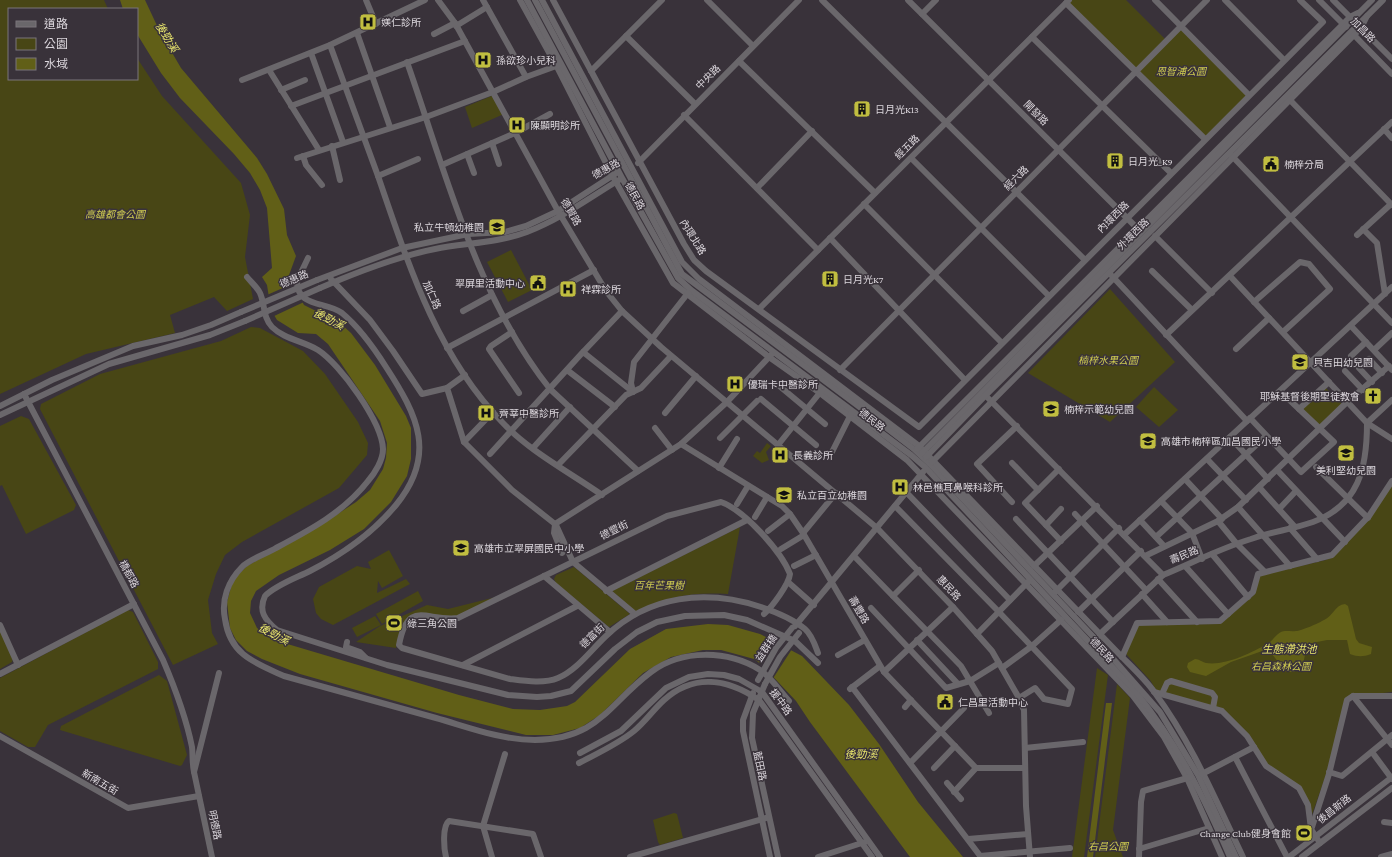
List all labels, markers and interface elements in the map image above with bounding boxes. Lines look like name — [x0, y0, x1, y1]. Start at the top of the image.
legend — [8, 8, 138, 80]
hospital icon: 媄仁診所 — [358, 12, 378, 32]
street label: 加昌路 — [1349, 16, 1377, 44]
text: 道路 — [44, 17, 68, 31]
place label: 媄仁診所 — [381, 17, 421, 28]
water label: 後勁溪 — [153, 20, 182, 56]
text: 公園 — [44, 37, 68, 51]
hospital icon: 孫欲珍小兒科 — [473, 50, 493, 70]
place label: 孫欲珍小兒科 — [496, 55, 556, 66]
text: 水域 — [44, 57, 68, 71]
street label: 中央路 — [694, 63, 722, 91]
park label: 恩智浦公園 — [1156, 66, 1208, 77]
building icon: 日月光K13 — [852, 99, 872, 119]
street label: 開發路 — [1022, 99, 1050, 127]
place label: 日月光K13 — [875, 104, 919, 115]
hospital icon: 陳顯明診所 — [507, 115, 527, 135]
place label: 陳顯明診所 — [530, 120, 580, 131]
street label: 經五路 — [893, 133, 921, 161]
building icon: 日月光_K9 — [1105, 151, 1125, 171]
public building icon: 楠梓分局 — [1261, 154, 1281, 174]
place label: 日月光_K9 — [1128, 156, 1173, 167]
street label: 德惠路 — [590, 157, 622, 181]
place label: 楠梓分局 — [1284, 159, 1324, 170]
street label: 經六路 — [1002, 164, 1030, 192]
street label: 德民路 — [623, 180, 647, 212]
street label: 德賢路 — [559, 196, 583, 228]
street label: 內環西路 — [1095, 199, 1131, 235]
park label: 高雄都會公園 — [85, 209, 147, 220]
street label: 外環西路 — [1115, 216, 1151, 252]
school or university icon: 私立牛頓幼稚園 — [487, 217, 507, 237]
street label: 內環北路 — [678, 217, 708, 257]
place label: 私立牛頓幼稚園 — [414, 222, 484, 233]
street label: 德惠路 — [278, 268, 310, 290]
building icon: 日月光K7 — [820, 269, 840, 289]
public building icon: 翠屏里活動中心 — [528, 273, 548, 293]
place label: 日月光K7 — [843, 274, 884, 285]
place label: 翠屏里活動中心 — [455, 278, 525, 289]
street label: 加仁路 — [421, 279, 443, 311]
hospital icon: 祥霖診所 — [558, 279, 578, 299]
place label: 祥霖診所 — [581, 284, 621, 295]
water label: 後勁溪 — [312, 306, 348, 333]
school or university icon: 貝吉田幼兒園 — [1290, 352, 1310, 372]
park label: 楠梓水果公園 — [1078, 355, 1140, 366]
place label: 貝吉田幼兒園 — [1313, 357, 1373, 368]
hospital icon: 優瑞卡中醫診所 — [725, 374, 745, 394]
place label: 優瑞卡中醫診所 — [748, 379, 818, 390]
church icon: 耶穌基督後期聖徒教會 — [1363, 386, 1383, 406]
place label: 耶穌基督後期聖徒教會 — [1260, 391, 1360, 402]
school or university icon: 楠梓示範幼兒園 — [1041, 399, 1061, 419]
hospital icon: 薺莘中醫診所 — [476, 403, 496, 423]
place label: 楠梓示範幼兒園 — [1064, 404, 1134, 415]
street label: 德民路 — [857, 406, 887, 434]
place label: 薺莘中醫診所 — [499, 408, 559, 419]
school or university icon: 高雄市楠梓區加昌國民小學 — [1138, 431, 1158, 451]
place label: 高雄市楠梓區加昌國民小學 — [1161, 436, 1281, 447]
school or university icon: 美利堅幼兒園 — [1336, 443, 1356, 463]
hospital icon: 長義診所 — [770, 445, 790, 465]
place label: 長義診所 — [793, 450, 833, 461]
place label: 美利堅幼兒園 — [1316, 465, 1376, 476]
hospital icon: 林邑樵耳鼻喉科診所 — [890, 477, 910, 497]
place label: 林邑樵耳鼻喉科診所 — [913, 482, 1003, 493]
school or university icon: 私立百立幼稚園 — [774, 485, 794, 505]
place label: 私立百立幼稚園 — [797, 490, 867, 501]
street label: 德豐街 — [598, 518, 630, 542]
school or university icon: 高雄市立翠屏國民中小學 — [451, 538, 471, 558]
place label: 高雄市立翠屏國民中小學 — [474, 543, 584, 554]
street label: 壽民路 — [1168, 544, 1200, 566]
street label: 橋都路 — [117, 558, 141, 590]
street label: 惠民路 — [935, 573, 963, 603]
park label: 百年芒果樹 — [634, 580, 686, 591]
street label: 壽豐路 — [847, 594, 871, 626]
sports icon: 綠三角公園 — [384, 613, 404, 633]
place label: 綠三角公園 — [407, 618, 457, 629]
water label: 後勁溪 — [257, 621, 293, 648]
street label: 德富街 — [577, 622, 607, 650]
street label: 益群橋 — [753, 632, 779, 664]
street label: 德民路 — [1088, 635, 1116, 665]
water label: 生態滯洪池 — [1262, 643, 1317, 655]
park label: 右昌森林公園 — [1251, 661, 1313, 672]
street label: 援中路 — [768, 687, 794, 717]
public building icon: 仁昌里活動中心 — [935, 692, 955, 712]
place label: 仁昌里活動中心 — [958, 697, 1028, 708]
water label: 後勁溪 — [845, 748, 879, 760]
street label: 藍田路 — [752, 750, 768, 782]
street label: 新南五街 — [80, 767, 120, 797]
street label: 後昌新路 — [1315, 792, 1353, 826]
street label: 明德路 — [207, 809, 223, 841]
sports icon: Change Club健身會館 — [1294, 823, 1314, 843]
place label: Change Club健身會館 — [1200, 828, 1291, 839]
park label: 右昌公園 — [1088, 841, 1130, 852]

